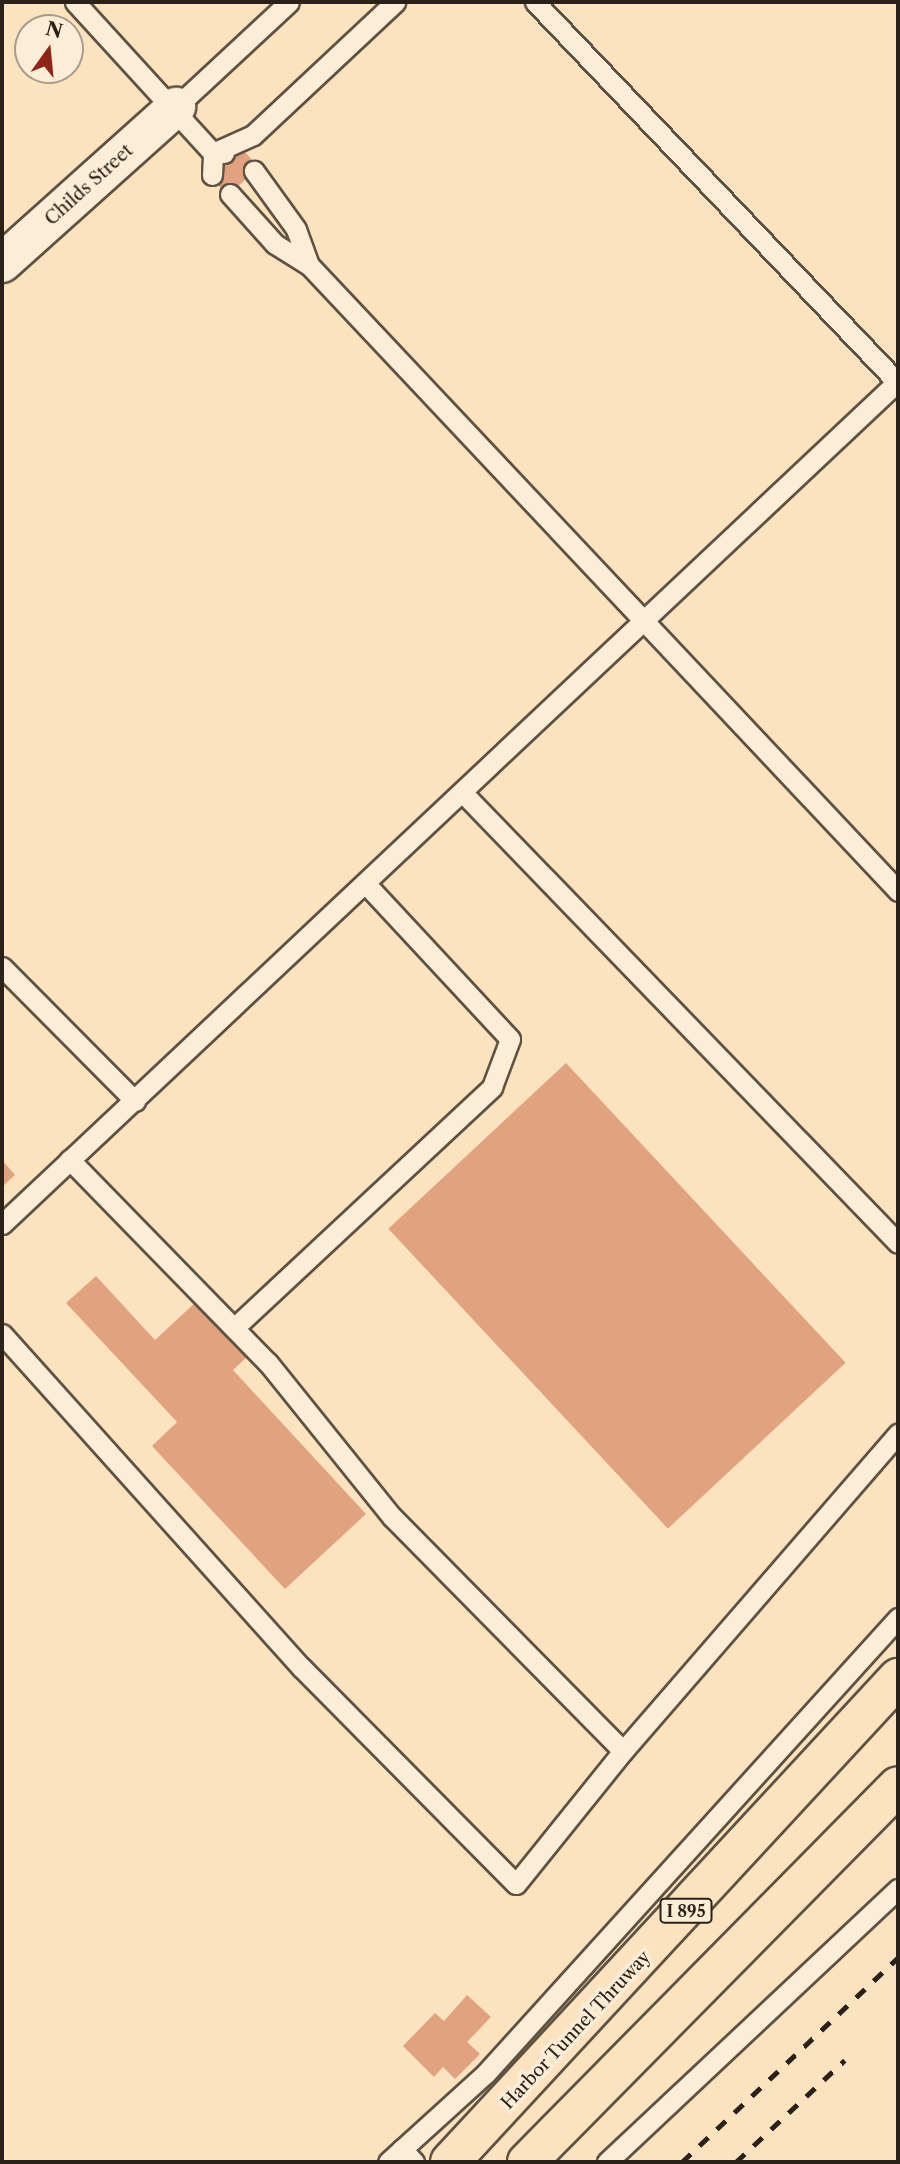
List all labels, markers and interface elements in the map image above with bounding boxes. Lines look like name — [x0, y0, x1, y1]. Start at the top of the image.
north arrow — [14, 14, 84, 84]
text: N — [43, 17, 65, 43]
street label: Childs Street — [41, 140, 137, 230]
road number: I 895 — [658, 1898, 714, 1924]
street label: Harbor Tunnel Thruway — [496, 1946, 656, 2114]

